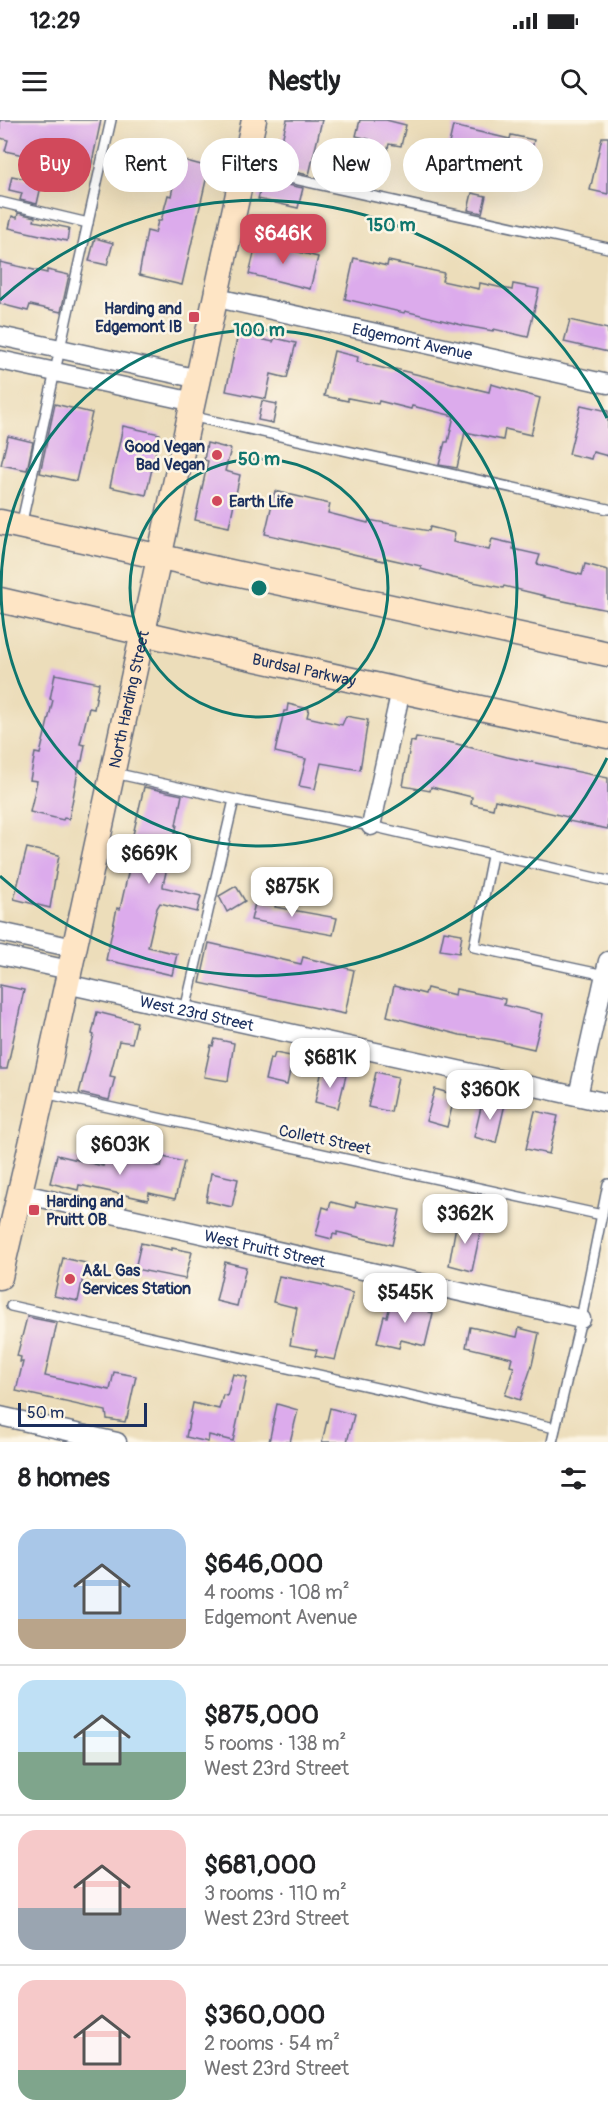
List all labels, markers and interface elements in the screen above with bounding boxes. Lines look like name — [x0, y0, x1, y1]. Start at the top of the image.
text: 12:29 — [30, 7, 80, 35]
icon: menu — [18, 65, 51, 98]
text: Nestly — [268, 65, 340, 98]
icon: search — [557, 65, 590, 98]
chip: Buy — [18, 138, 91, 192]
chip: Rent — [103, 138, 188, 192]
chip: Filters — [200, 138, 299, 192]
chip: New — [311, 138, 391, 192]
chip: Apartment — [403, 138, 543, 192]
pin: $646K — [241, 214, 325, 265]
text: 150 m — [367, 214, 416, 237]
text: $646K — [254, 221, 312, 246]
place label: Harding and Edgemont IB — [95, 299, 182, 337]
marker: Harding and Edgemont IB — [187, 310, 201, 324]
text: 100 m — [233, 319, 285, 342]
street label: Edgemont Avenue — [350, 319, 474, 365]
place label: Good Vegan Bad Vegan — [124, 437, 205, 475]
marker: Good Vegan Bad Vegan — [210, 448, 224, 462]
text: 50 m — [238, 448, 280, 471]
place label: Earth Life — [229, 492, 294, 512]
marker: Earth Life — [210, 494, 224, 508]
centre of rings — [249, 578, 269, 598]
street label: North Harding Street — [105, 628, 154, 770]
street label: Burdsal Parkway — [250, 649, 358, 692]
pin: $669K — [107, 834, 191, 885]
text: $669K — [121, 841, 177, 866]
pin: $875K — [250, 867, 334, 918]
text: $875K — [265, 874, 319, 899]
street label: West 23rd Street — [138, 991, 256, 1036]
pin: $681K — [288, 1038, 372, 1089]
text: $681K — [304, 1045, 356, 1070]
pin: $360K — [448, 1070, 532, 1121]
text: $360K — [460, 1077, 520, 1102]
street label: Collett Street — [277, 1120, 373, 1160]
pin: $603K — [78, 1125, 162, 1176]
text: $603K — [90, 1132, 150, 1157]
place label: Harding and Pruitt OB — [46, 1192, 124, 1230]
pin: $362K — [423, 1194, 507, 1245]
text: $362K — [437, 1201, 493, 1226]
marker: Harding and Pruitt OB — [27, 1203, 41, 1217]
street label: West Pruitt Street — [202, 1226, 328, 1273]
place label: A&L Gas Services Station — [82, 1261, 191, 1299]
marker: A&L Gas Services Station — [63, 1272, 77, 1286]
pin: $545K — [363, 1273, 447, 1324]
text: $545K — [377, 1280, 433, 1305]
scale bar — [18, 1400, 147, 1428]
text: 50 m — [27, 1403, 64, 1423]
text: 8 homes — [18, 1462, 110, 1494]
icon: filters — [557, 1462, 590, 1495]
text: $646,000 — [204, 1548, 323, 1580]
icon: home — [66, 1553, 138, 1625]
text: 4 rooms · 108 m² — [204, 1580, 350, 1605]
text: Edgemont Avenue — [204, 1605, 357, 1630]
text: $875,000 — [204, 1699, 319, 1731]
icon: home — [66, 1704, 138, 1776]
text: 5 rooms · 138 m² — [204, 1731, 346, 1756]
text: West 23rd Street — [204, 1756, 349, 1781]
text: $681,000 — [204, 1849, 316, 1881]
icon: home — [66, 1854, 138, 1926]
text: 3 rooms · 110 m² — [204, 1881, 347, 1906]
text: West 23rd Street — [204, 1906, 349, 1931]
text: $360,000 — [204, 1999, 325, 2031]
icon: home — [66, 2004, 138, 2076]
text: 2 rooms · 54 m² — [204, 2031, 340, 2056]
text: West 23rd Street — [204, 2056, 349, 2081]

